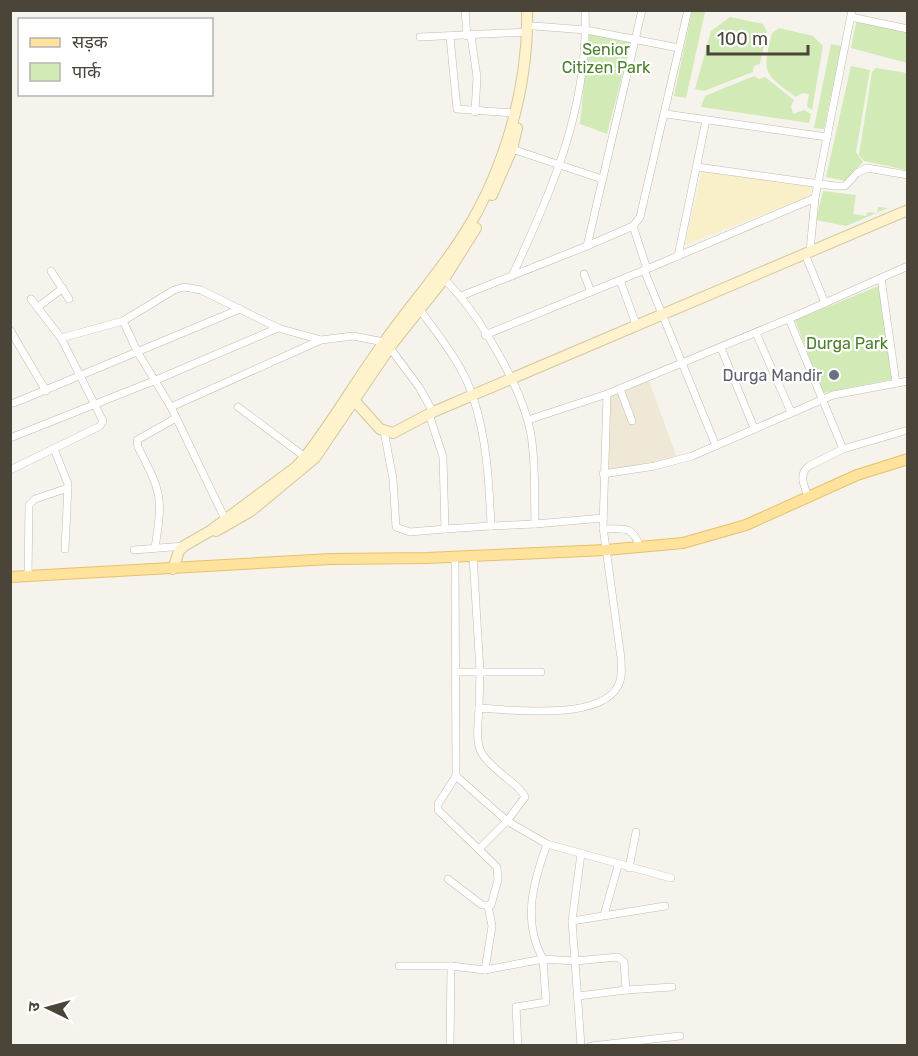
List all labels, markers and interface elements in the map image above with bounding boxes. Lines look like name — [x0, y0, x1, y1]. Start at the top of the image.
legend — [18, 18, 213, 96]
scale bar — [708, 18, 808, 56]
text: 100 m — [717, 28, 768, 50]
text: सड़क — [72, 31, 109, 53]
park label: Senior Citizen Park — [562, 40, 651, 77]
text: पार्क — [72, 61, 102, 83]
park label: Durga Park — [806, 334, 889, 353]
place label: Durga Mandir — [722, 366, 822, 385]
marker: Durga Mandir — [827, 368, 841, 382]
north arrow — [18, 978, 78, 1038]
text: उ — [24, 1001, 43, 1012]

